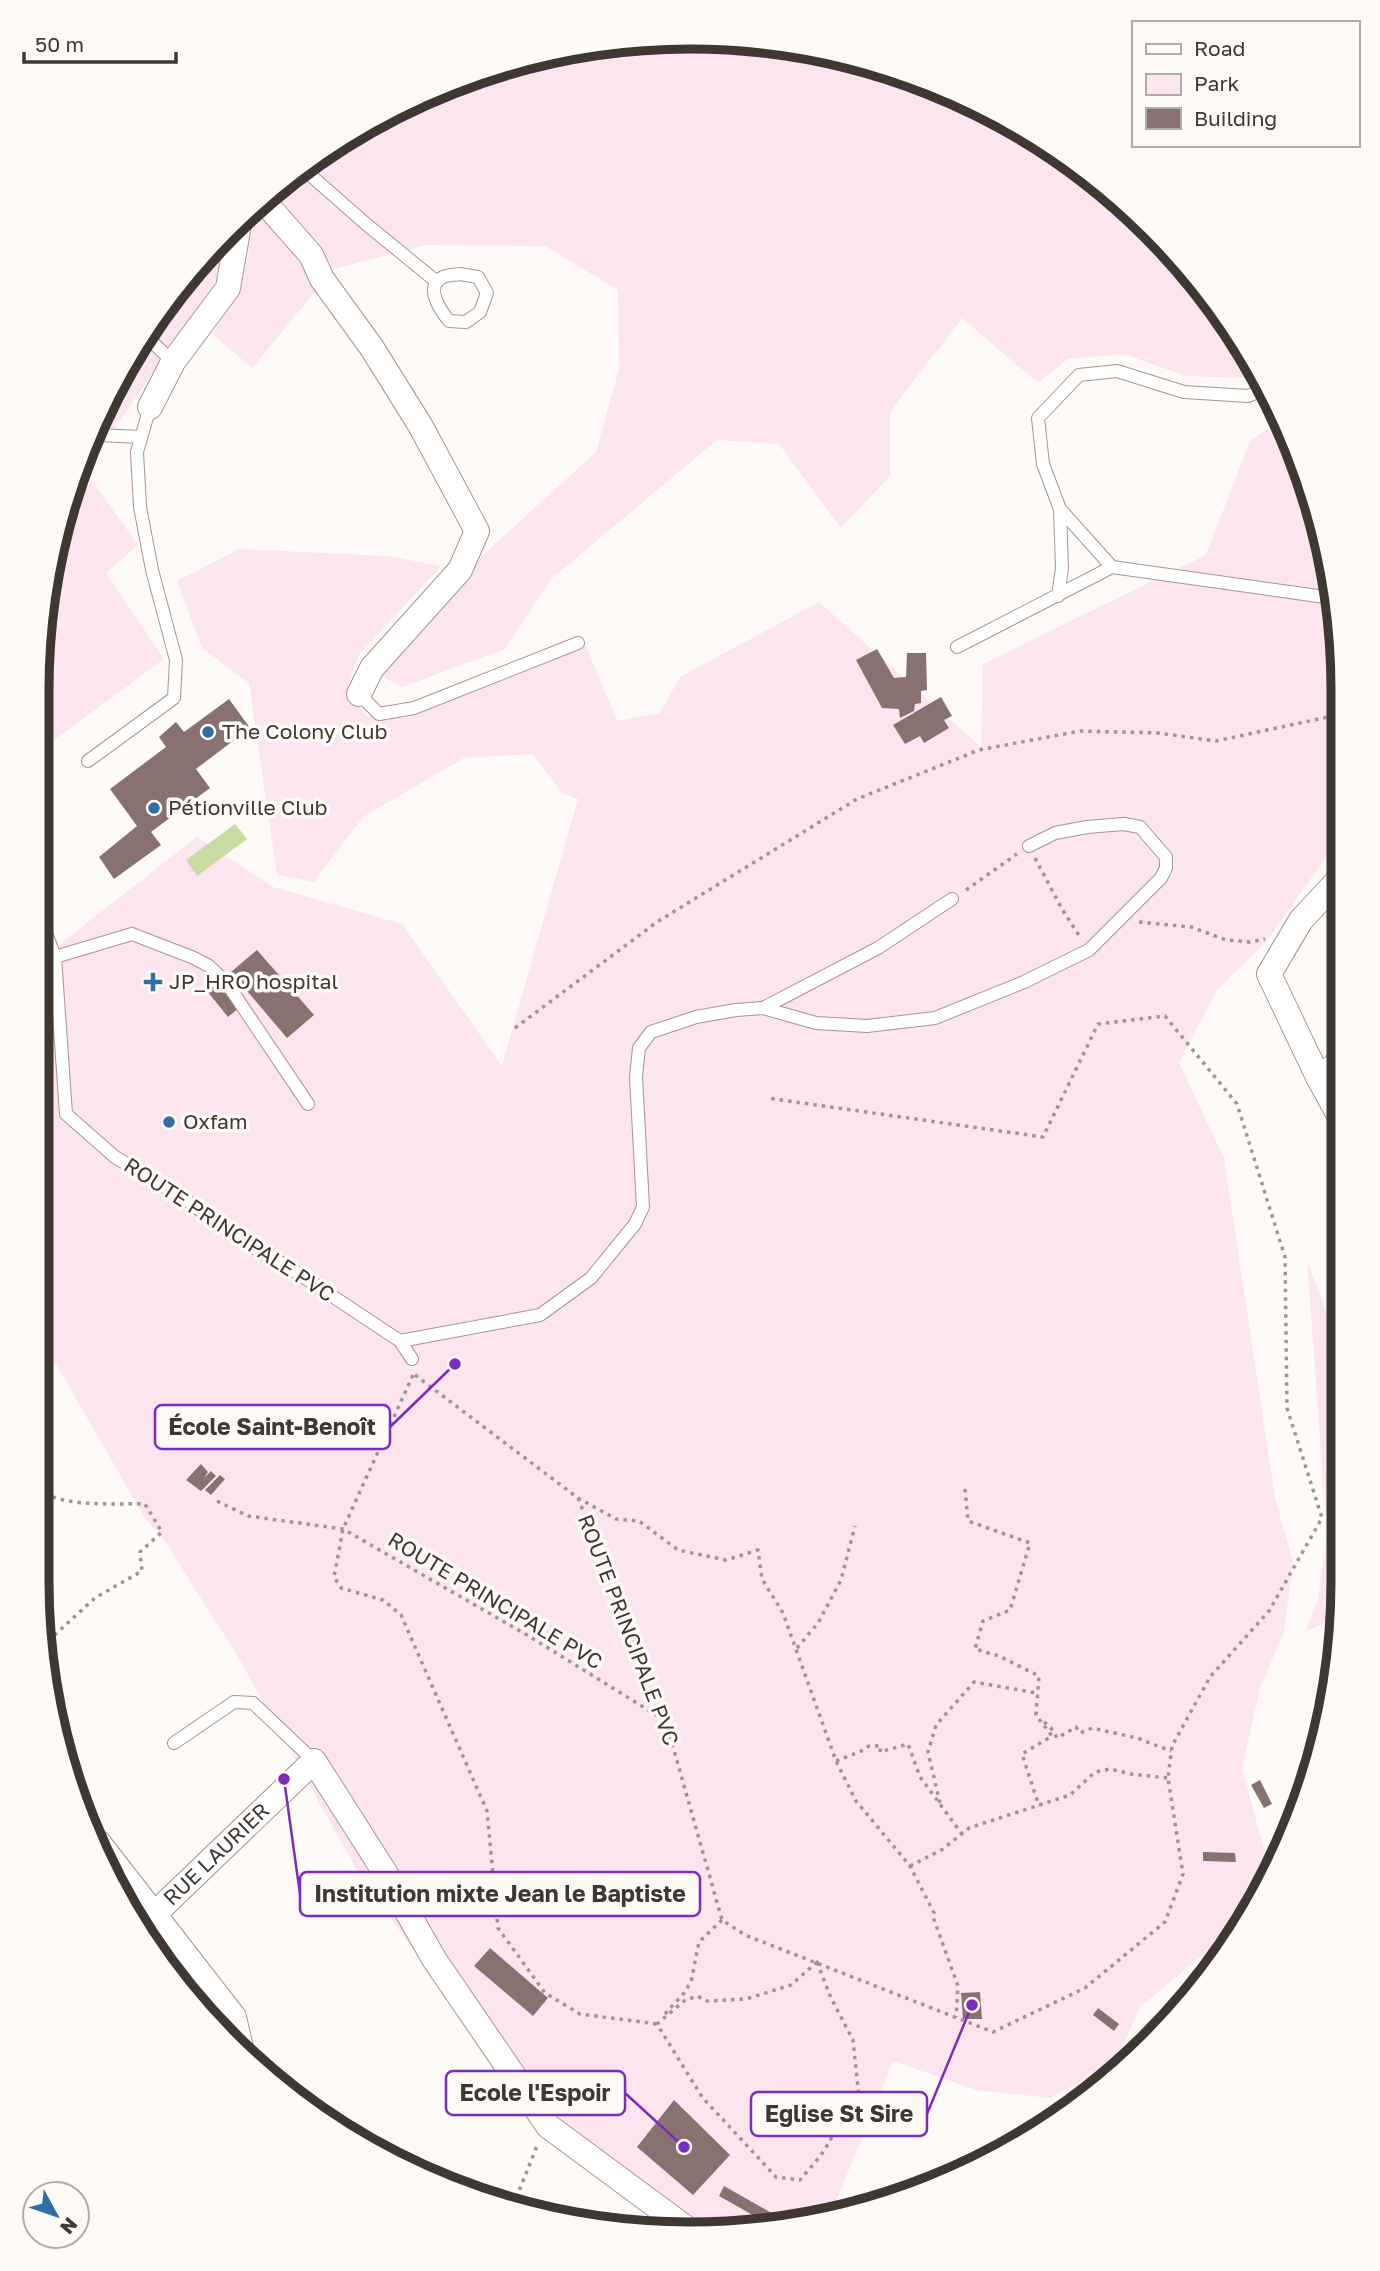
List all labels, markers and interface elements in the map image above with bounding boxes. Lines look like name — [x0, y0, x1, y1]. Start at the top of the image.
scale bar — [24, 21, 177, 65]
legend — [1132, 21, 1359, 147]
text: 50 m — [35, 31, 84, 57]
text: Road — [1194, 35, 1245, 61]
text: Park — [1194, 70, 1240, 96]
text: Building — [1194, 105, 1277, 131]
place label: The Colony Club — [222, 718, 387, 744]
marker: The Colony Club — [200, 724, 216, 740]
place label: Pétionville Club — [168, 794, 328, 820]
marker: Pétionville Club — [146, 800, 162, 816]
place label: JP_HRO hospital — [169, 968, 338, 994]
marker: JP_HRO hospital — [143, 972, 163, 992]
place label: Oxfam — [183, 1108, 248, 1134]
marker: Oxfam — [161, 1114, 177, 1130]
street label: ROUTE PRINCIPALE PVC — [120, 1151, 340, 1307]
callout: École Saint-Benoît — [155, 1405, 390, 1449]
text: École Saint-Benoît — [168, 1412, 376, 1440]
street label: ROUTE PRINCIPALE PVC — [573, 1510, 685, 1749]
street label: ROUTE PRINCIPALE PVC — [384, 1526, 607, 1674]
street label: RUE LAURIER — [158, 1797, 274, 1910]
callout: Institution mixte Jean le Baptiste — [300, 1872, 700, 1916]
text: Institution mixte Jean le Baptiste — [314, 1879, 686, 1907]
callout: Ecole l'Espoir — [446, 2071, 625, 2115]
text: Ecole l'Espoir — [459, 2078, 611, 2106]
callout: Eglise St Sire — [751, 2092, 927, 2136]
text: Eglise St Sire — [765, 2099, 913, 2127]
north arrow — [21, 2180, 91, 2250]
text: N — [56, 2213, 83, 2239]

